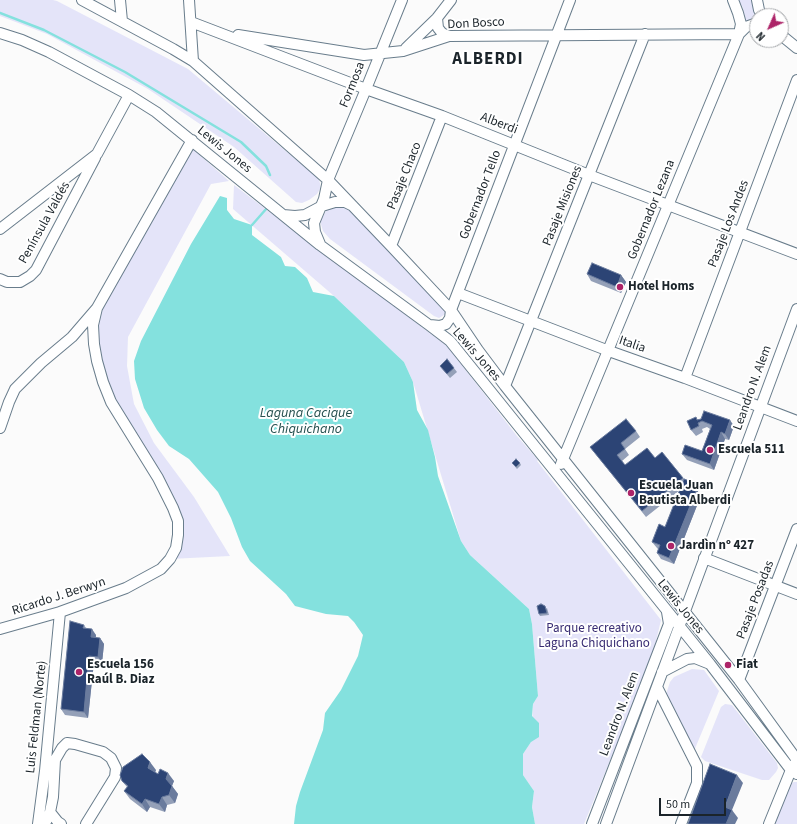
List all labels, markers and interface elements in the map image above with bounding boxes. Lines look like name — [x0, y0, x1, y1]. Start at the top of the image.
north arrow — [749, 8, 789, 48]
street label: Don Bosco — [447, 15, 505, 33]
text: N — [753, 28, 769, 44]
district label: ALBERDI — [452, 50, 524, 70]
street label: Formosa — [337, 60, 369, 110]
street label: Alberdi — [478, 110, 520, 138]
street label: Lewis Jones — [194, 123, 254, 177]
street label: Pasaje Chaco — [384, 140, 426, 212]
street label: Gobernador Tello — [457, 148, 505, 242]
street label: Gobernador Lezana — [625, 158, 679, 262]
street label: Pasaje Misiones — [540, 164, 586, 248]
street label: Pasaje Los Andes — [705, 178, 753, 270]
street label: Península Valdés — [16, 179, 74, 267]
place label: Hotel Homs — [628, 279, 694, 295]
marker: Hotel Homs — [615, 282, 625, 292]
street label: Lewis Jones — [449, 325, 503, 385]
street label: Italia — [617, 333, 647, 357]
street label: Leandro N. Alem — [730, 343, 776, 433]
water label: Laguna Cacique Chiquichano — [260, 406, 352, 438]
place label: Escuela 511 — [718, 442, 785, 458]
marker: Escuela 511 — [705, 445, 715, 455]
place label: Escuela Juan Bautista Alberdi — [639, 478, 731, 509]
marker: Escuela Juan Bautista Alberdi — [626, 488, 636, 498]
place label: Jardìn nº 427 — [679, 538, 754, 554]
marker: Jardìn nº 427 — [666, 541, 676, 551]
street label: Pasaje Posadas — [734, 559, 778, 641]
street label: Ricardo J. Berwyn — [10, 575, 108, 619]
street label: Lewis Jones — [653, 577, 707, 637]
park label: Parque recreativo Laguna Chiquichano — [538, 621, 650, 652]
place label: Escuela 156 Raúl B. Diaz — [87, 657, 154, 688]
place label: Fiat — [736, 657, 758, 673]
street label: Luis Feldman (Norte) — [23, 660, 51, 774]
marker: Fiat — [723, 660, 733, 670]
marker: Escuela 156 Raúl B. Diaz — [74, 667, 84, 677]
street label: Leandro N. Alem — [597, 670, 643, 758]
scale bar — [661, 790, 728, 816]
text: 50 m — [666, 796, 690, 813]

